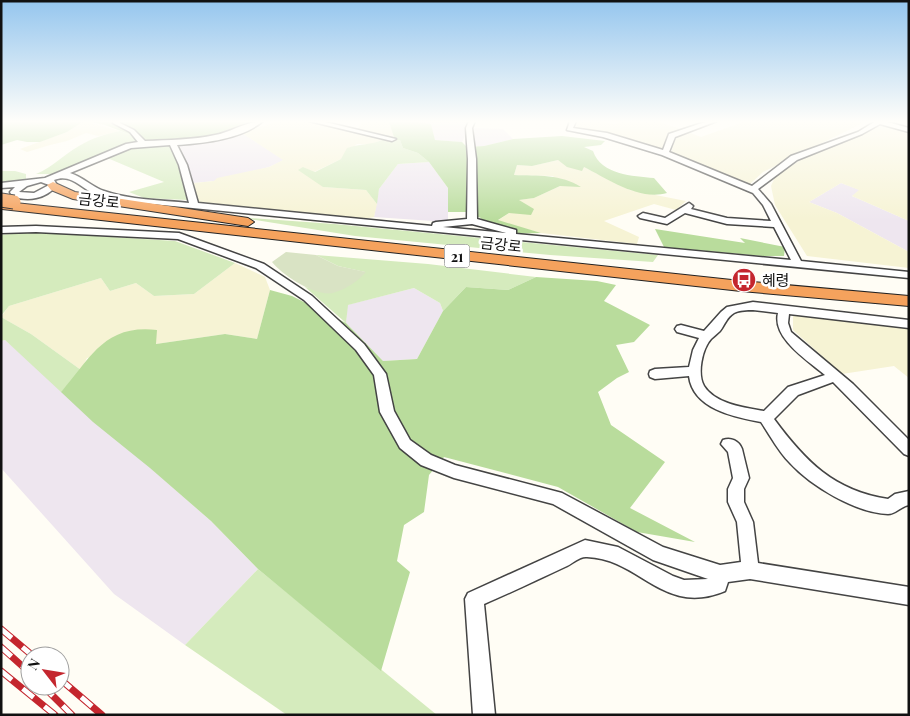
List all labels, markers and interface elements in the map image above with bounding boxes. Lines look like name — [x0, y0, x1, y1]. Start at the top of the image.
street label: 금강로 — [77, 188, 121, 212]
street label: 금강로 — [479, 232, 523, 256]
road number: 21 — [444, 245, 470, 268]
bus stop icon: 혜령 — [731, 267, 757, 293]
place label: 혜령 — [762, 270, 790, 290]
north arrow — [20, 646, 70, 696]
text: N — [23, 655, 44, 673]

